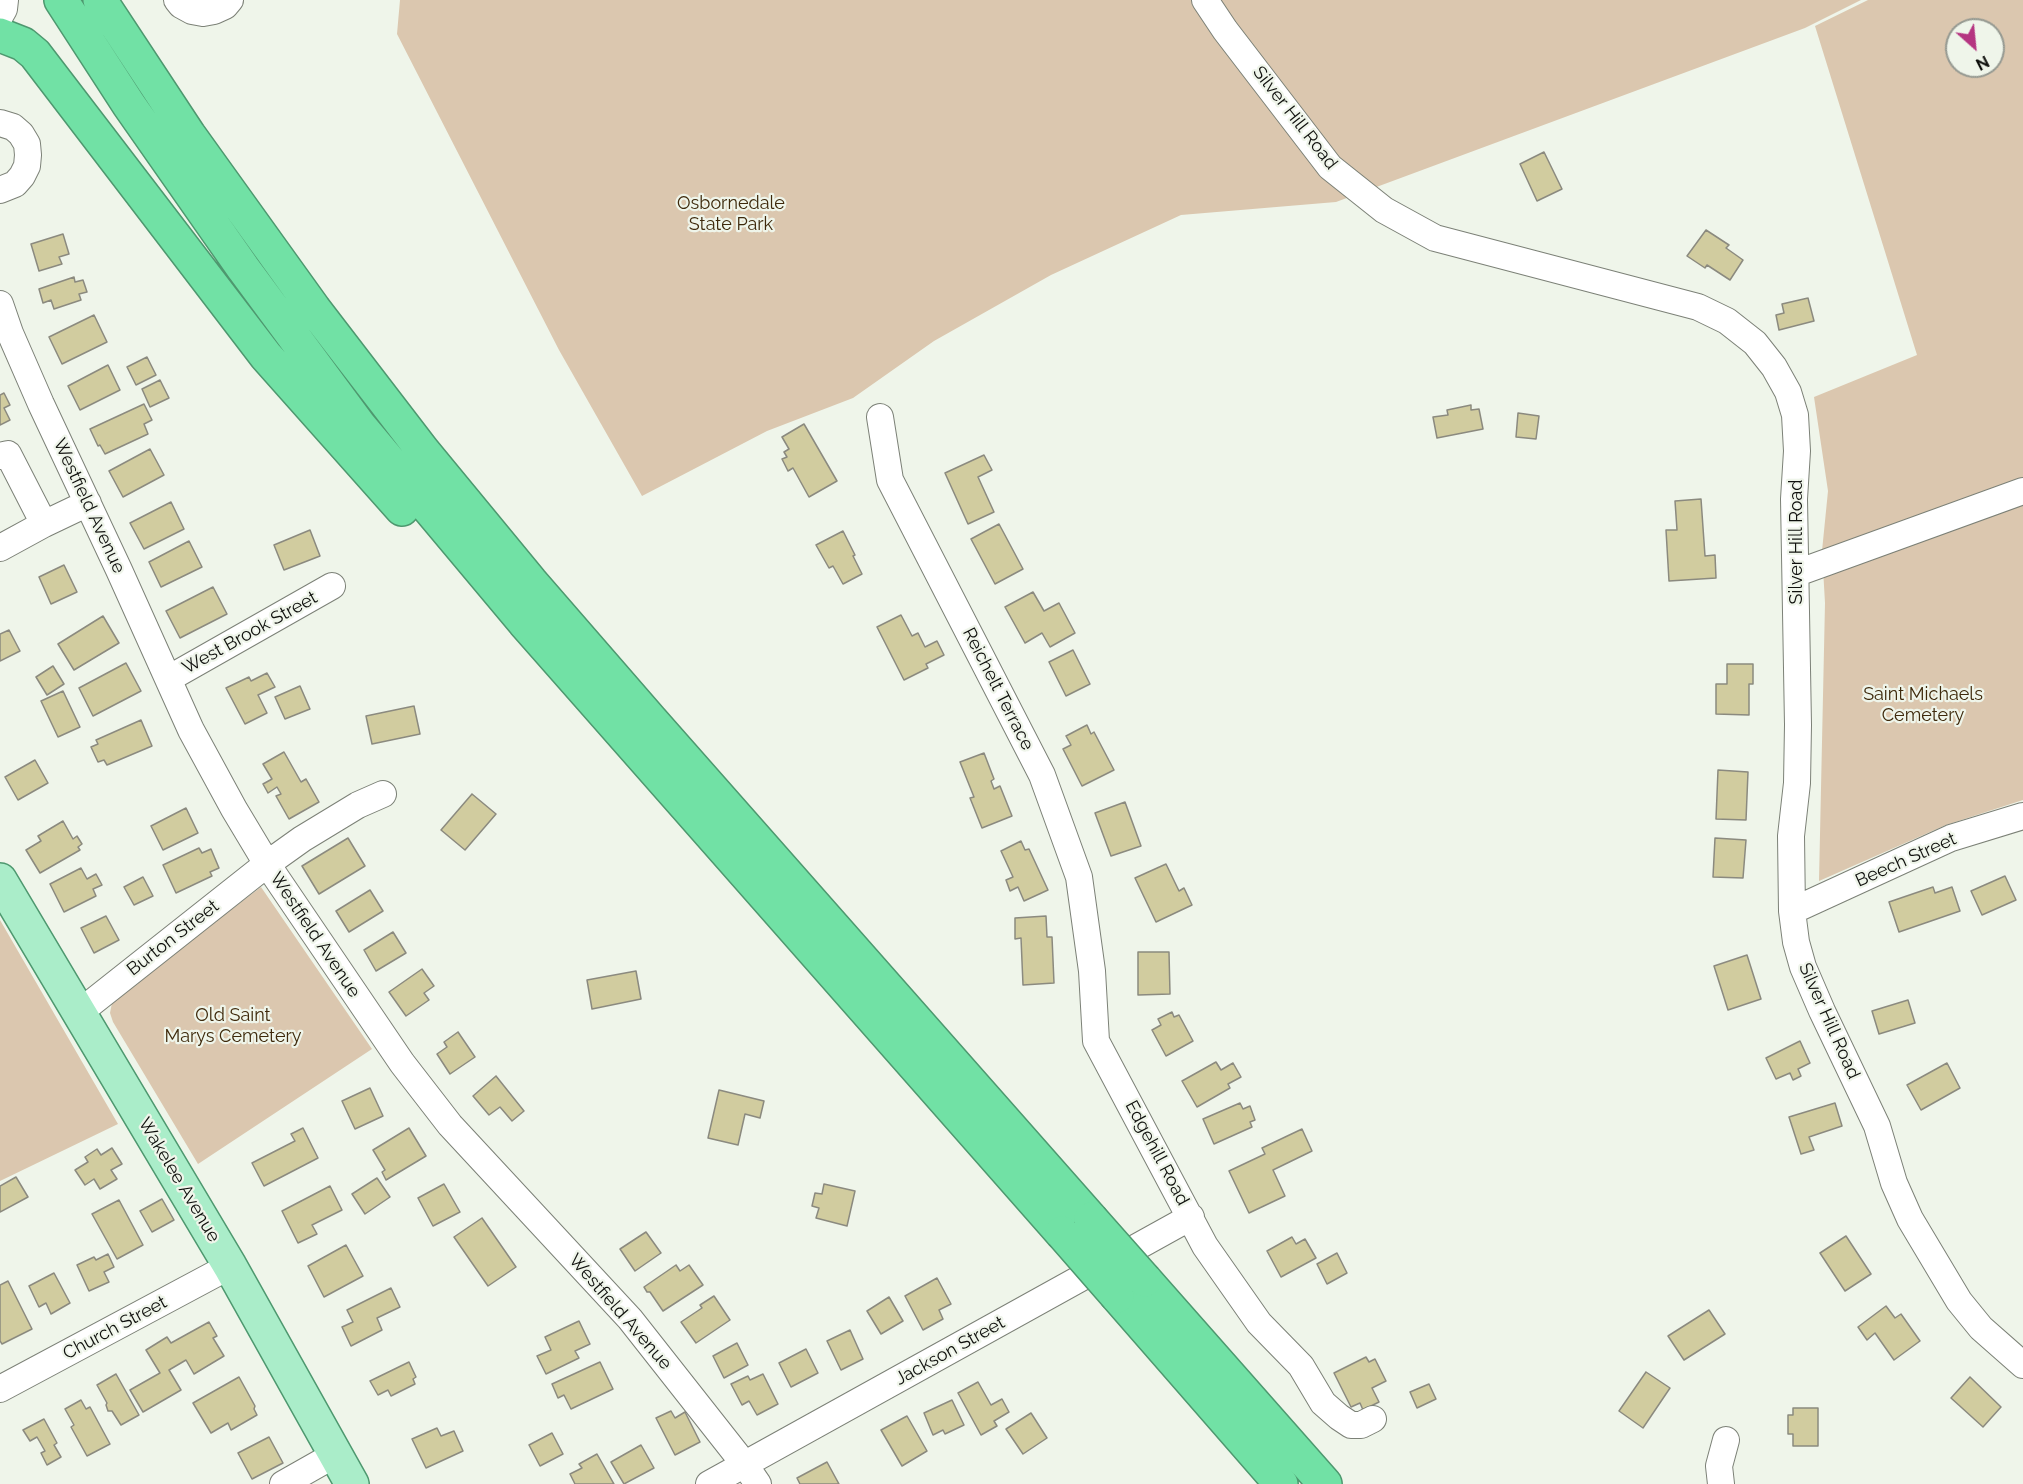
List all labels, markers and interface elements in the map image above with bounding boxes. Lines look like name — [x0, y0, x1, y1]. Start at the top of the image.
north arrow — [1945, 18, 2005, 78]
text: N — [1973, 51, 1992, 74]
street label: Silver Hill Road — [1248, 62, 1342, 174]
park label: Osbornedale State Park — [677, 193, 785, 236]
street label: Westfield Avenue — [48, 435, 130, 577]
street label: Silver Hill Road — [1786, 480, 1808, 604]
street label: West Brook Street — [179, 587, 321, 679]
street label: Reichelt Terrace — [958, 624, 1038, 754]
park label: Saint Michaels Cemetery — [1863, 684, 1983, 726]
street label: Beech Street — [1852, 828, 1960, 892]
street label: Westfield Avenue — [265, 868, 365, 1002]
street label: Burton Street — [123, 895, 223, 981]
street label: Silver Hill Road — [1794, 960, 1864, 1082]
park label: Old Saint Marys Cemetery — [164, 1005, 302, 1048]
street label: Edgehill Road — [1120, 1097, 1194, 1209]
street label: Wakelee Avenue — [133, 1114, 225, 1246]
street label: Westfield Avenue — [564, 1250, 676, 1374]
street label: Church Street — [59, 1292, 171, 1364]
street label: Jackson Street — [891, 1312, 1009, 1390]

